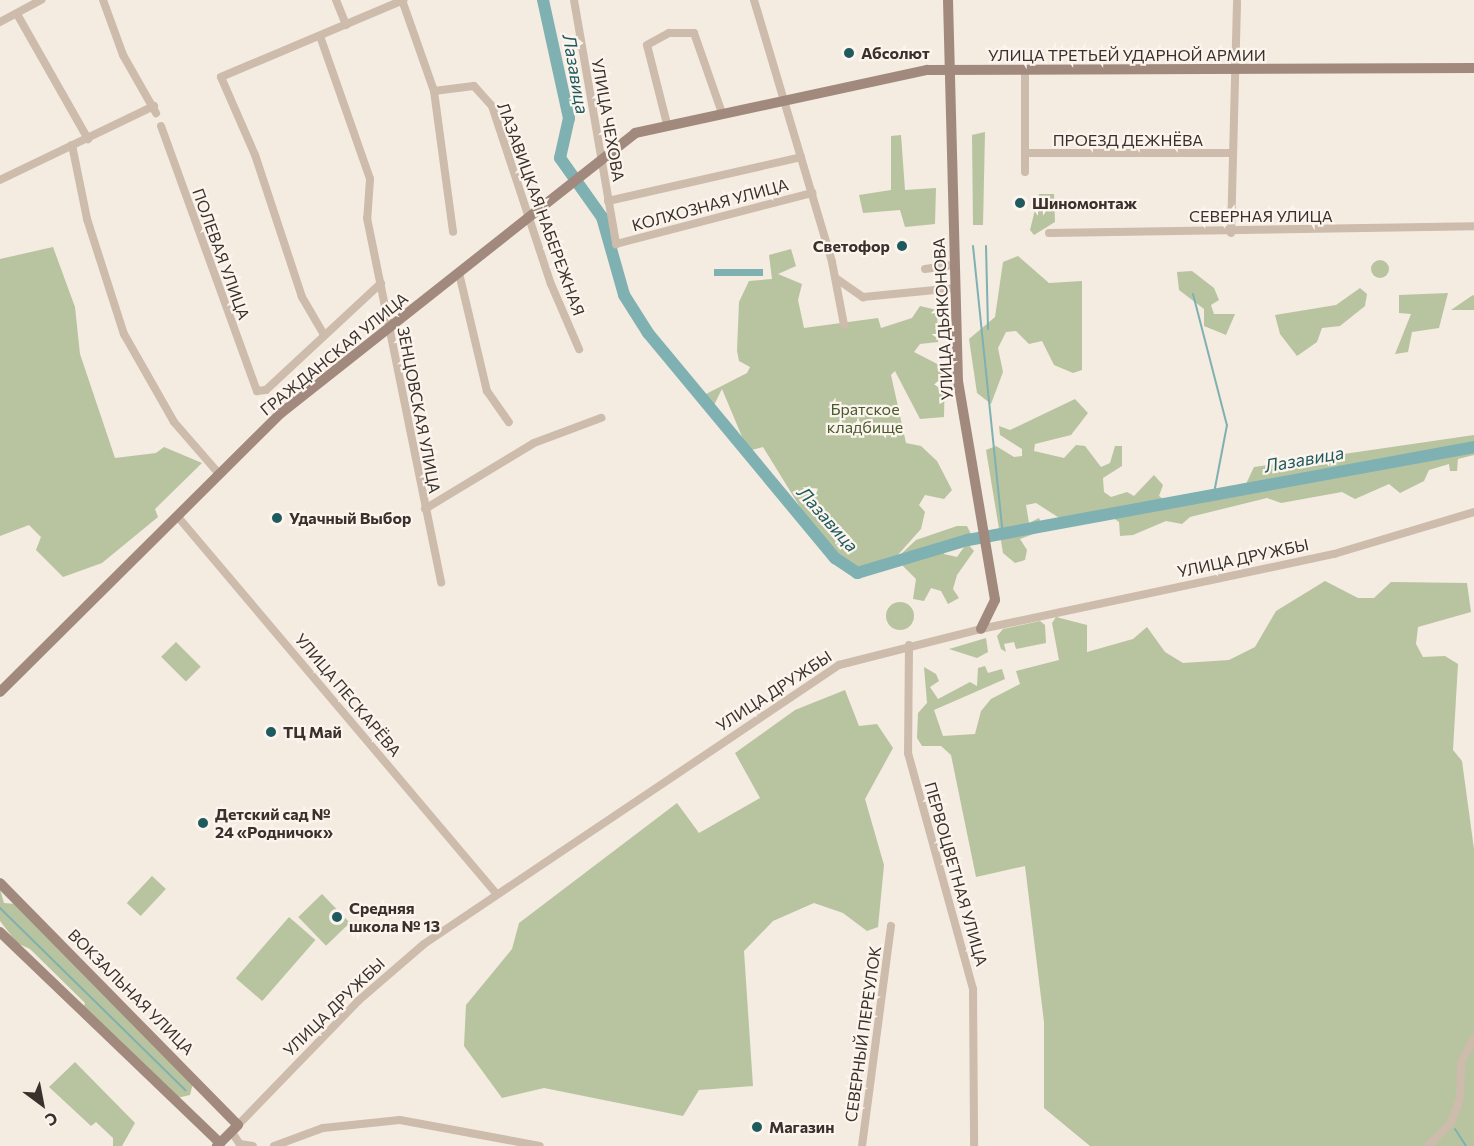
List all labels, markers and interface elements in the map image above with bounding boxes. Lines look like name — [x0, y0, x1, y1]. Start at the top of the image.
water label: Лазавица — [558, 32, 594, 116]
place label: Абсолют — [861, 43, 930, 63]
street label: УЛИЦА ТРЕТЬЕЙ УДАРНОЙ АРМИИ — [988, 45, 1266, 65]
marker: Абсолют — [842, 46, 856, 60]
street label: УЛИЦА ЧЕХОВА — [588, 57, 628, 183]
street label: ЛАЗАВИЦКАЯ НАБЕРЕЖНАЯ — [493, 100, 589, 318]
street label: ПРОЕЗД ДЕЖНЁВА — [1053, 130, 1203, 150]
street label: КОЛХОЗНАЯ УЛИЦА — [630, 175, 790, 235]
street label: ПОЛЕВАЯ УЛИЦА — [188, 186, 254, 322]
place label: Шиномонтаж — [1032, 193, 1137, 213]
marker: Шиномонтаж — [1013, 196, 1027, 210]
street label: СЕВЕРНАЯ УЛИЦА — [1189, 206, 1333, 226]
place label: Светофор — [813, 236, 890, 256]
street label: УЛИЦА ДЬЯКОНОВА — [929, 237, 957, 401]
marker: Светофор — [895, 239, 909, 253]
street label: ГРАЖДАНСКАЯ УЛИЦА — [256, 288, 412, 420]
street label: ЗЕНЦОВСКАЯ УЛИЦА — [393, 325, 445, 495]
park label: Братское кладбище — [827, 399, 903, 437]
water label: Лазавица — [1262, 441, 1346, 477]
water label: Лазавица — [793, 482, 863, 556]
place label: Удачный Выбор — [289, 508, 411, 528]
marker: Удачный Выбор — [270, 511, 284, 525]
street label: УЛИЦА ДРУЖБЫ — [1176, 535, 1310, 581]
street label: УЛИЦА ПЕСКАРЁВА — [291, 630, 405, 760]
street label: УЛИЦА ДРУЖБЫ — [713, 647, 835, 735]
place label: ТЦ Май — [283, 722, 342, 742]
marker: ТЦ Май — [264, 725, 278, 739]
street label: ПЕРВОЦВЕТНАЯ УЛИЦА — [920, 780, 992, 968]
place label: Детский сад № 24 «Родничок» — [215, 804, 333, 842]
marker: Детский сад № 24 «Родничок» — [196, 816, 210, 830]
place label: Средняя школа № 13 — [349, 898, 440, 936]
marker: Средняя школа № 13 — [330, 910, 344, 924]
street label: ВОКЗАЛЬНАЯ УЛИЦА — [64, 925, 198, 1059]
street label: СЕВЕРНЫЙ ПЕРЕУЛОК — [841, 945, 885, 1123]
street label: УЛИЦА ДРУЖБЫ — [279, 954, 389, 1060]
north arrow — [12, 1074, 72, 1134]
text: С — [42, 1109, 61, 1131]
place label: Магазин — [769, 1117, 834, 1137]
marker: Магазин — [750, 1120, 764, 1134]

